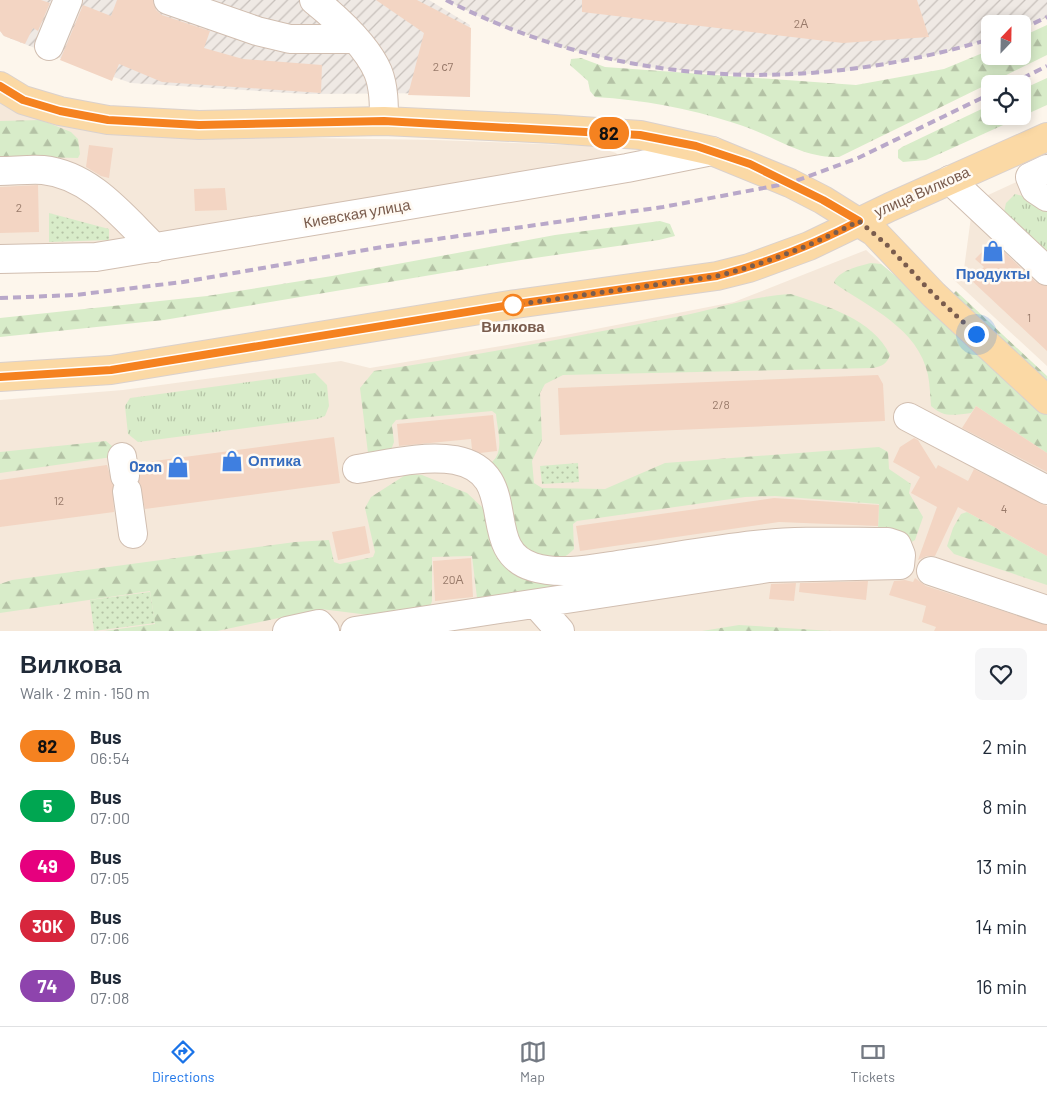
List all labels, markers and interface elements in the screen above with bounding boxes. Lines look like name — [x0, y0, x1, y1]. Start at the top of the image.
north arrow — [981, 15, 1031, 65]
map controls — [981, 15, 1031, 125]
house number: 2А — [794, 16, 808, 30]
house number: 2 с7 — [433, 59, 454, 73]
button: locate — [981, 75, 1031, 125]
line badge: 82 — [586, 117, 632, 149]
text: 82 — [599, 122, 619, 144]
street label: улица Вилкова — [871, 162, 973, 220]
street label: Киевская улица — [302, 195, 412, 231]
house number: 2 — [16, 200, 22, 214]
shop icon: Продукты — [980, 238, 1006, 264]
place label: Продукты — [956, 264, 1030, 282]
marker: Вилкова — [502, 294, 524, 316]
house number: 1 — [1027, 310, 1031, 324]
place label: Вилкова — [481, 317, 545, 335]
your location — [964, 322, 989, 347]
house number: 2/8 — [712, 397, 730, 411]
shop icon: Оптика — [219, 448, 245, 474]
place label: Оптика — [248, 451, 302, 469]
shop icon: Ozon — [165, 454, 191, 480]
place label: Ozon — [129, 457, 162, 475]
house number: 12 — [54, 493, 64, 507]
house number: 4 — [1001, 501, 1007, 515]
house number: 20А — [442, 572, 464, 586]
button: heart — [975, 648, 1027, 700]
text: Вилкова — [20, 649, 121, 678]
text: Walk · 2 min · 150 m — [20, 683, 150, 702]
text: Bus — [90, 725, 122, 748]
text: 82 — [38, 735, 57, 757]
text: 2 min — [982, 735, 1027, 758]
text: 06:54 — [90, 748, 130, 767]
text: Bus — [90, 785, 122, 808]
text: 5 — [43, 795, 52, 817]
text: 8 min — [983, 795, 1027, 818]
text: 07:00 — [90, 808, 130, 827]
text: Bus — [90, 845, 122, 868]
text: 49 — [37, 855, 58, 877]
text: 13 min — [976, 855, 1027, 878]
text: 07:05 — [90, 868, 129, 887]
text: Bus — [90, 905, 122, 928]
text: 30К — [32, 915, 63, 937]
text: 14 min — [975, 915, 1027, 938]
text: 07:06 — [90, 928, 129, 947]
text: Bus — [90, 965, 122, 988]
text: 74 — [38, 975, 57, 997]
text: 16 min — [976, 975, 1027, 998]
text: 07:08 — [90, 988, 129, 1007]
tab: Directions — [152, 1038, 215, 1085]
tab: Map — [519, 1038, 547, 1085]
tab: Tickets — [850, 1038, 895, 1085]

